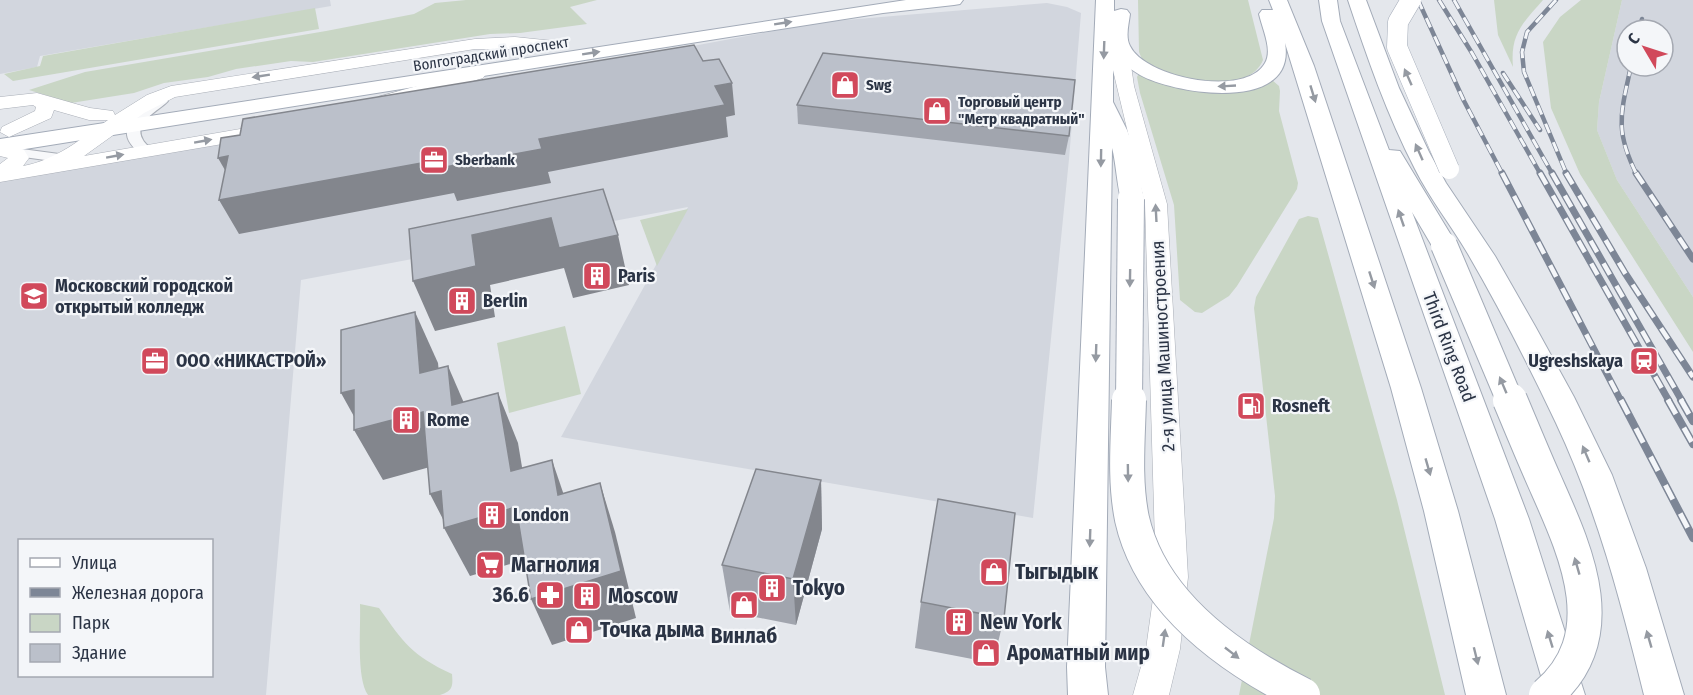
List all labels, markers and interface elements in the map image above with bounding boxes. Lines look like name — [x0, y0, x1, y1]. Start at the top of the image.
one-way arrow — [774, 18, 793, 27]
north arrow — [1615, 18, 1675, 78]
text: С — [1624, 29, 1644, 48]
street label: Волгоградский проспект — [412, 33, 571, 75]
one-way arrow — [1099, 40, 1108, 59]
one-way arrow — [581, 48, 600, 57]
one-way arrow — [1404, 68, 1413, 85]
shop icon: Swg — [829, 69, 861, 101]
one-way arrow — [251, 72, 270, 81]
place label: Swg — [866, 76, 892, 94]
one-way arrow — [1217, 81, 1236, 91]
one-way arrow — [1309, 85, 1318, 103]
place label: Торговый центр "Метр квадратный" — [958, 93, 1085, 128]
shop icon: Торговый центр "Метр квадратный" — [921, 95, 953, 127]
one-way arrow — [194, 136, 213, 145]
one-way arrow — [1414, 143, 1424, 161]
office icon: Sberbank — [418, 144, 450, 176]
one-way arrow — [1096, 149, 1106, 168]
one-way arrow — [106, 151, 125, 160]
place label: Sberbank — [455, 151, 515, 169]
one-way arrow — [1152, 203, 1161, 222]
one-way arrow — [1396, 208, 1406, 226]
street label: 2-я улица Машиностроения — [1146, 240, 1180, 452]
building icon: Paris — [581, 260, 613, 292]
place label: Paris — [618, 265, 655, 287]
one-way arrow — [1126, 269, 1135, 288]
one-way arrow — [1367, 271, 1377, 289]
place label: Московский городской открытый колледж — [55, 275, 233, 318]
school or university icon: Московский городской открытый колледж — [18, 280, 50, 312]
building icon: Berlin — [446, 285, 478, 317]
street label: Third Ring Road — [1418, 289, 1480, 405]
place label: Berlin — [483, 290, 528, 312]
one-way arrow — [1091, 344, 1101, 363]
office icon: ООО «НИКАСТРОЙ» — [139, 345, 171, 377]
station icon: Ugreshskaya — [1628, 345, 1660, 377]
place label: ООО «НИКАСТРОЙ» — [176, 349, 326, 372]
place label: Ugreshskaya — [1528, 350, 1623, 372]
one-way arrow — [1498, 376, 1508, 394]
fuel station icon: Rosneft — [1235, 390, 1267, 422]
place label: Rosneft — [1272, 395, 1331, 417]
building icon: Rome — [390, 404, 422, 436]
place label: Rome — [427, 409, 469, 431]
one-way arrow — [1581, 445, 1590, 463]
one-way arrow — [1424, 458, 1433, 476]
one-way arrow — [1123, 464, 1133, 483]
building icon: London — [476, 499, 508, 531]
place label: London — [513, 504, 569, 526]
one-way arrow — [1085, 529, 1095, 548]
legend — [18, 539, 213, 677]
supermarket icon: Магнолия — [474, 549, 506, 581]
text: Улица — [71, 552, 117, 574]
place label: Магнолия — [511, 552, 600, 578]
shop icon: Тыгыдык — [978, 556, 1010, 588]
one-way arrow — [1571, 556, 1581, 575]
place label: Тыгыдык — [1015, 559, 1098, 585]
building icon: Tokyo — [756, 572, 788, 604]
place label: Tokyo — [793, 575, 845, 601]
pharmacy icon: 36.6 — [534, 579, 566, 611]
building icon: Moscow — [571, 580, 603, 612]
text: Железная дорога — [72, 582, 204, 604]
place label: 36.6 — [492, 582, 529, 608]
place label: Moscow — [608, 583, 678, 609]
shop icon: Винлаб — [728, 589, 760, 621]
building icon: New York — [943, 606, 975, 638]
place label: New York — [980, 609, 1062, 635]
text: Парк — [72, 612, 110, 634]
shop icon: Точка дыма — [563, 614, 595, 646]
place label: Точка дыма — [600, 617, 704, 643]
place label: Винлаб — [711, 623, 777, 649]
one-way arrow — [1160, 628, 1169, 647]
one-way arrow — [1643, 629, 1653, 648]
one-way arrow — [1545, 630, 1554, 648]
shop icon: Ароматный мир — [970, 637, 1002, 669]
place label: Ароматный мир — [1006, 640, 1150, 666]
text: Здание — [72, 642, 127, 664]
one-way arrow — [1224, 646, 1240, 659]
one-way arrow — [1472, 646, 1482, 665]

